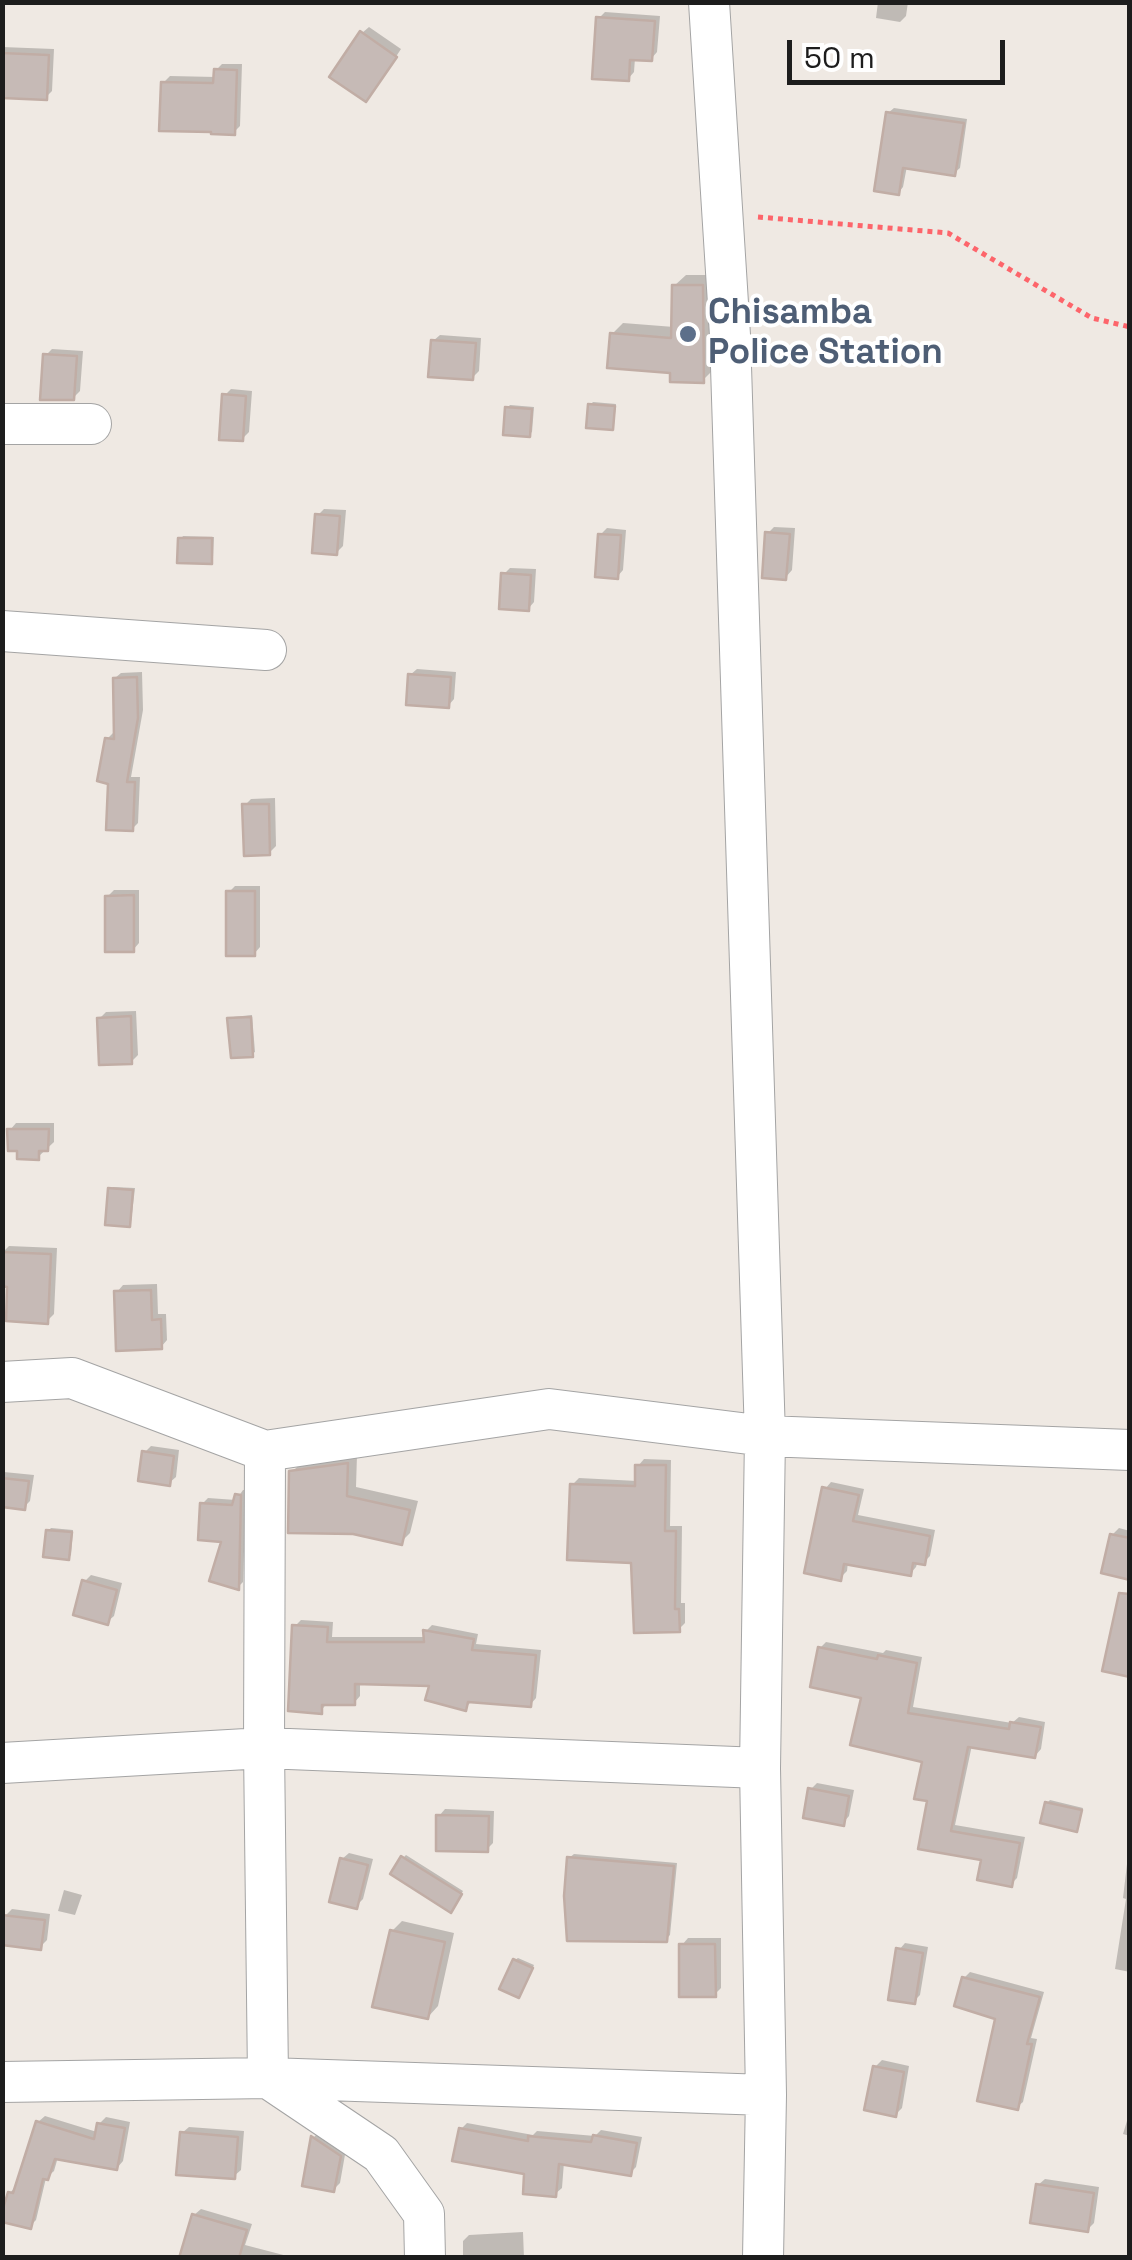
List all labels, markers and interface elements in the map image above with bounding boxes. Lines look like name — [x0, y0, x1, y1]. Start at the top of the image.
scale bar — [792, 20, 1010, 82]
text: 50 m — [804, 38, 875, 77]
place label: Chisamba Police Station — [708, 293, 943, 375]
marker: Chisamba Police Station — [677, 323, 699, 345]

